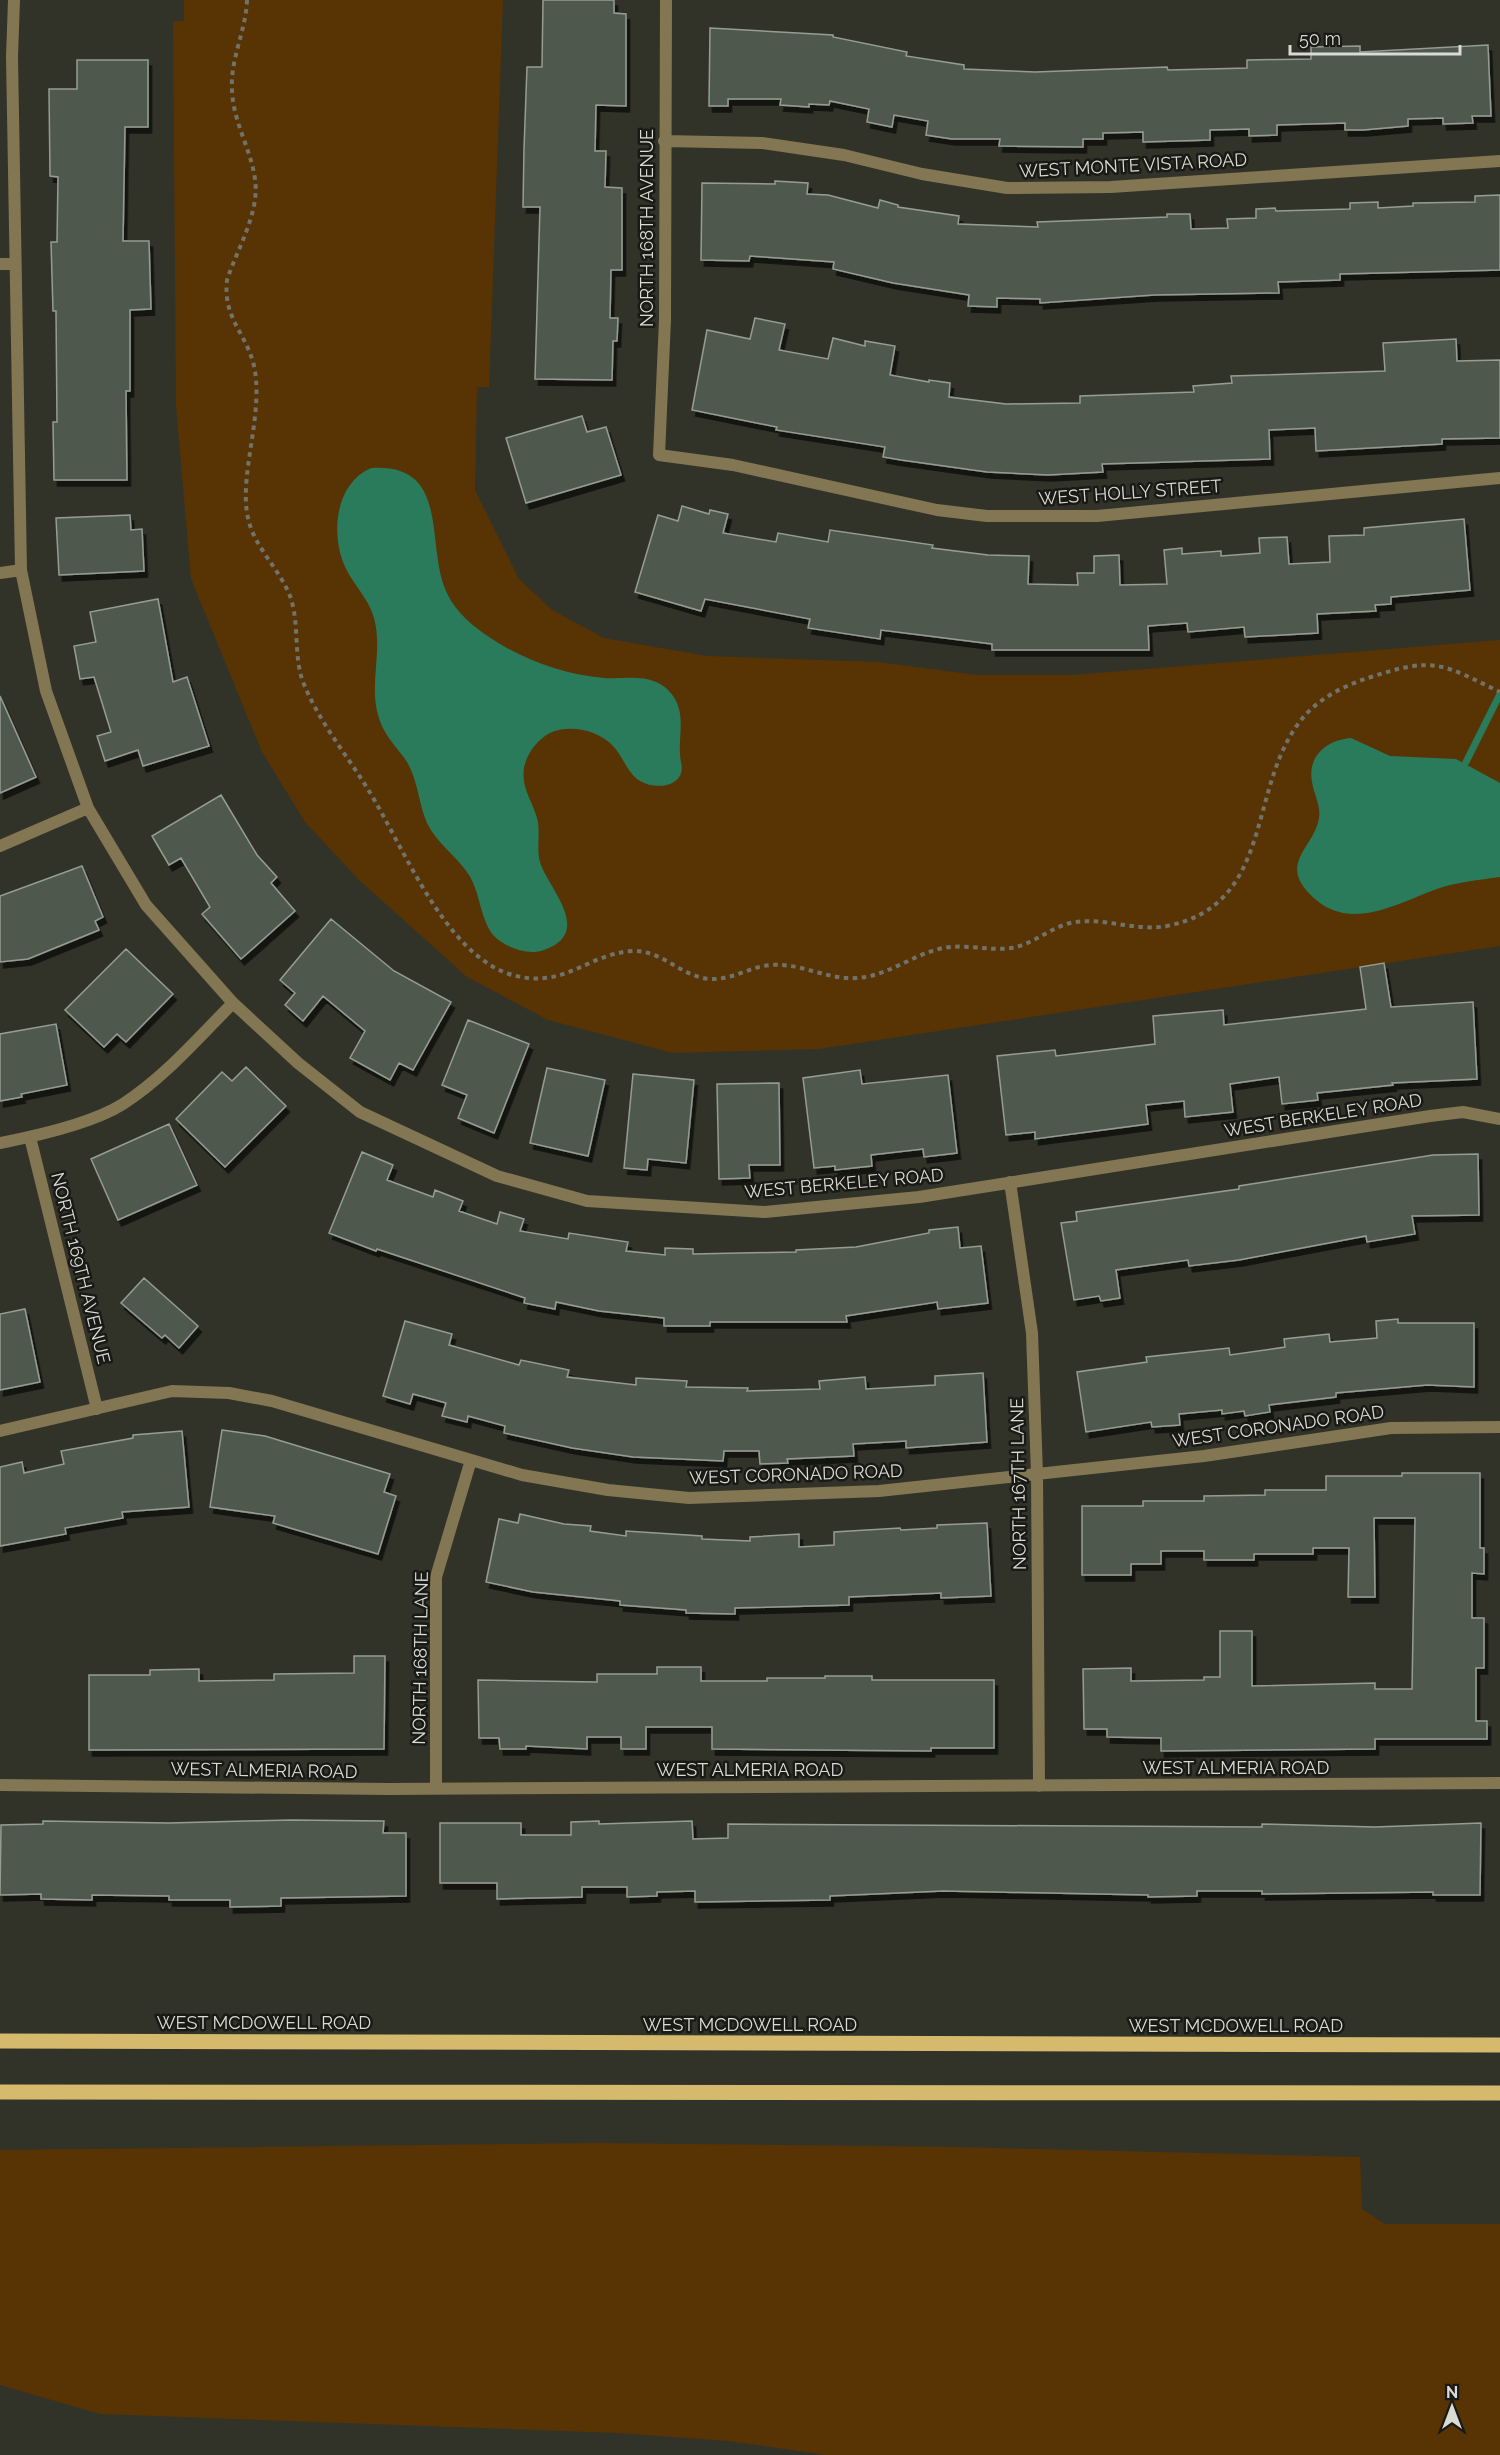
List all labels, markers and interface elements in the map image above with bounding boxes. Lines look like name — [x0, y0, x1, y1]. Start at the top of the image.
scale bar — [1290, 18, 1460, 56]
text: 50 m — [1299, 28, 1341, 49]
street label: NORTH 168TH AVENUE — [636, 129, 657, 327]
street label: WEST MONTE VISTA ROAD — [1019, 149, 1248, 181]
street label: WEST HOLLY STREET — [1038, 475, 1222, 509]
street label: WEST BERKELEY ROAD — [1223, 1089, 1423, 1141]
street label: WEST BERKELEY ROAD — [744, 1164, 945, 1202]
street label: NORTH 169TH AVENUE — [47, 1170, 115, 1366]
street label: NORTH 167TH LANE — [1006, 1398, 1030, 1570]
street label: WEST CORONADO ROAD — [1171, 1401, 1385, 1451]
street label: WEST CORONADO ROAD — [689, 1460, 903, 1488]
street label: NORTH 168TH LANE — [408, 1571, 432, 1745]
street label: WEST ALMERIA ROAD — [1143, 1757, 1330, 1778]
street label: WEST ALMERIA ROAD — [170, 1758, 358, 1782]
street label: WEST ALMERIA ROAD — [657, 1759, 844, 1780]
street label: WEST MCDOWELL ROAD — [157, 2012, 371, 2033]
street label: WEST MCDOWELL ROAD — [643, 2014, 857, 2035]
street label: WEST MCDOWELL ROAD — [1129, 2015, 1343, 2036]
north arrow — [1422, 2377, 1482, 2437]
text: N — [1446, 2383, 1458, 2402]

